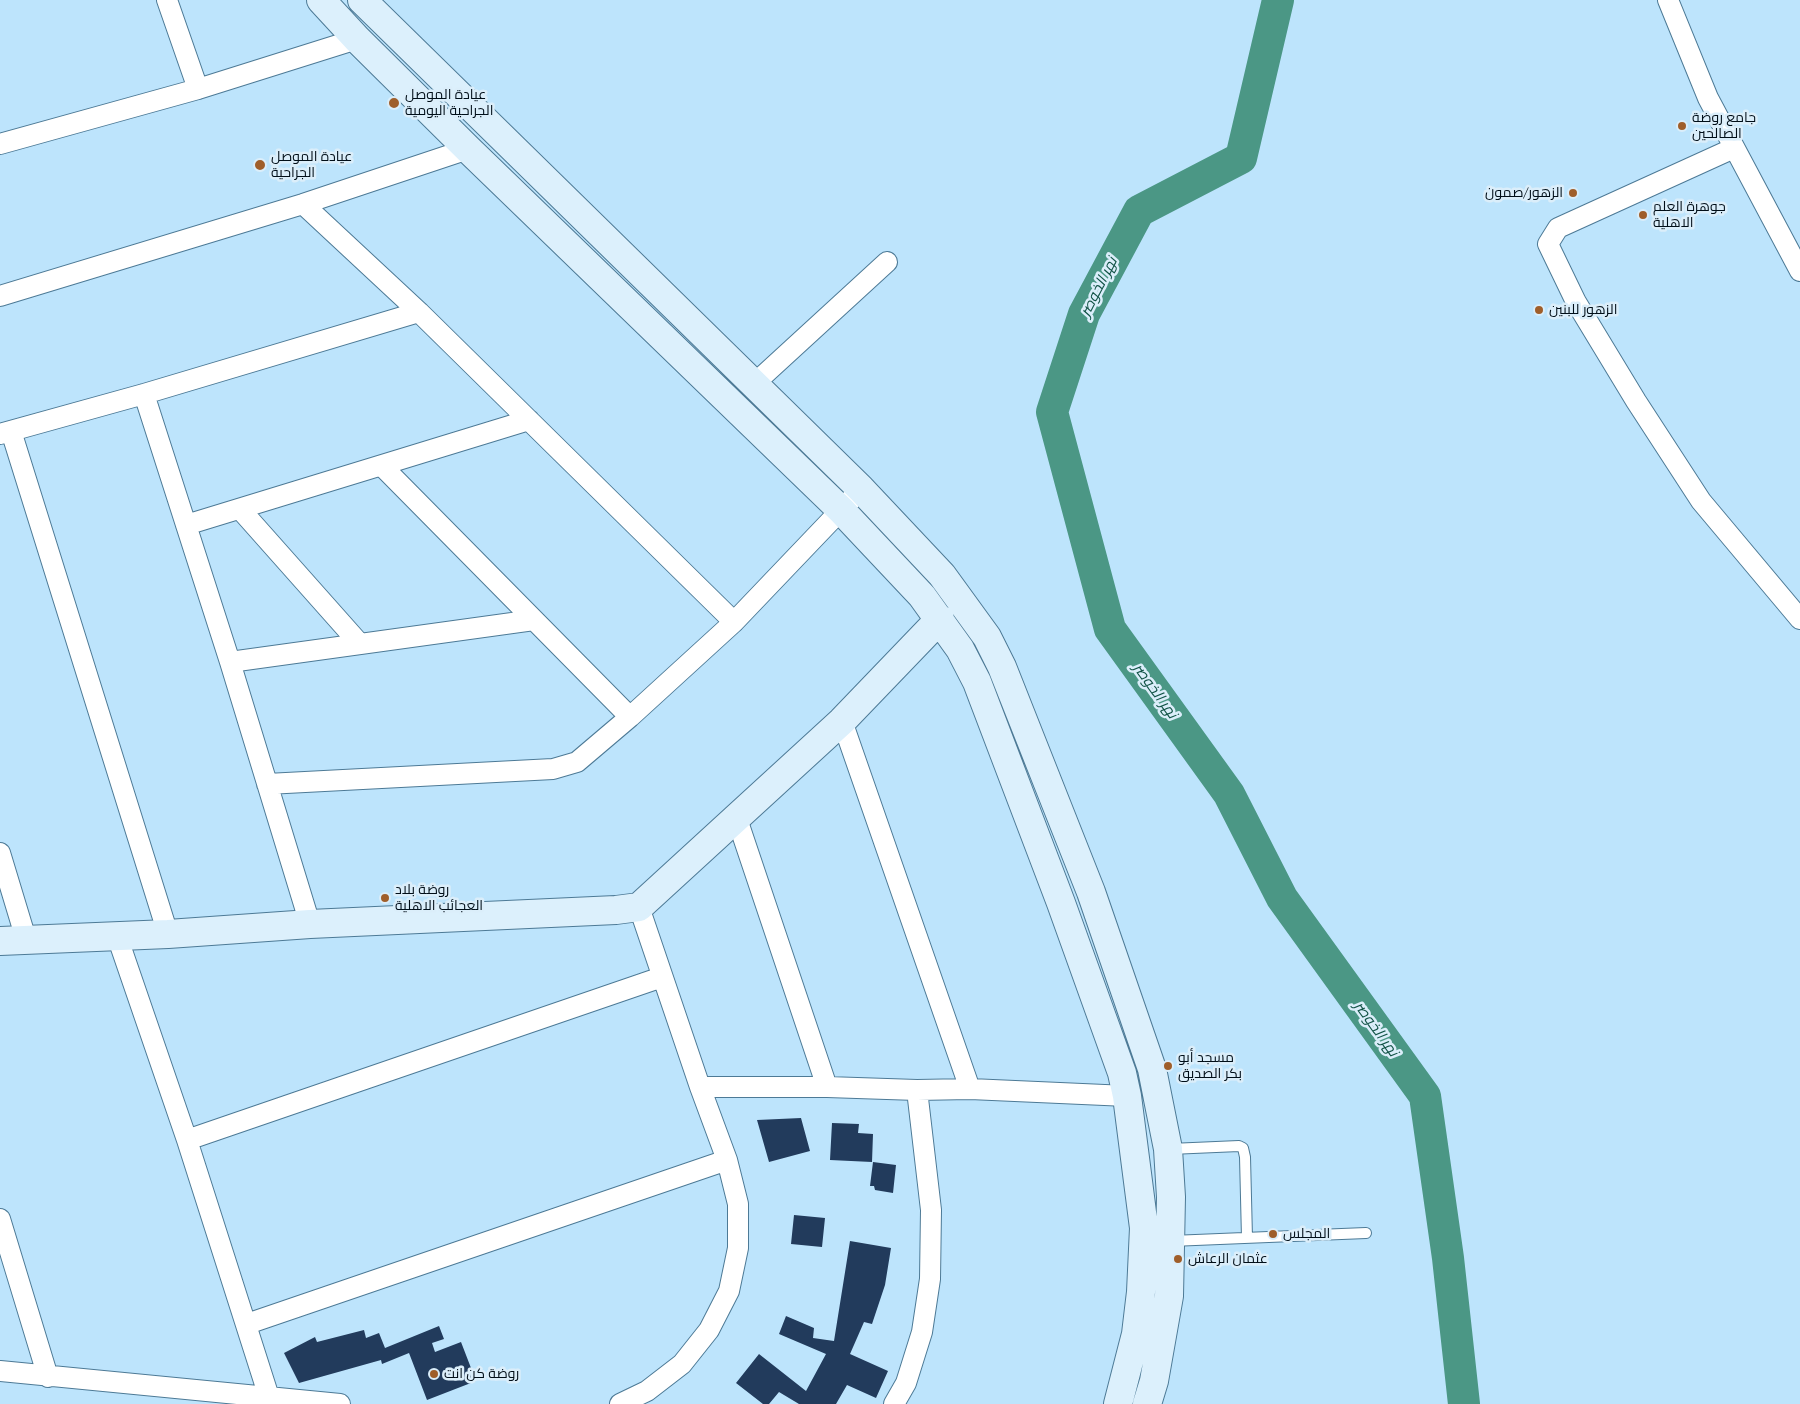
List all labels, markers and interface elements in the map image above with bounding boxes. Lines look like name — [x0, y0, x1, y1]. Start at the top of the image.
place label: عيادة الموصل الجراحية اليومية — [405, 87, 493, 120]
marker: عيادة الموصل الجراحية اليومية — [387, 96, 401, 110]
place label: جامع روضة الصالحين — [1692, 110, 1756, 142]
marker: جامع روضة الصالحين — [1676, 120, 1688, 132]
place label: عيادة الموصل الجراحية — [271, 149, 352, 182]
marker: عيادة الموصل الجراحية — [253, 158, 267, 172]
place label: الزهور/صمون — [1485, 185, 1563, 201]
marker: الزهور/صمون — [1567, 187, 1579, 199]
place label: جوهرة العلم الاهلية — [1653, 199, 1726, 232]
marker: جوهرة العلم الاهلية — [1637, 209, 1649, 221]
water label: نهر الخوصر — [1076, 254, 1122, 320]
place label: الزهور للبنين — [1549, 302, 1617, 318]
marker: الزهور للبنين — [1533, 304, 1545, 316]
water label: نهر الخوصر — [1129, 660, 1181, 722]
place label: روضة بلاد العجائب الاهلية — [395, 882, 483, 914]
marker: روضة بلاد العجائب الاهلية — [379, 892, 391, 904]
water label: نهر الخوصر — [1350, 998, 1402, 1060]
place label: مسجد أبو بكر الصديق — [1178, 1050, 1242, 1082]
marker: مسجد أبو بكر الصديق — [1162, 1060, 1174, 1072]
place label: المجلس — [1283, 1226, 1330, 1242]
marker: المجلس — [1267, 1228, 1279, 1240]
place label: عثمان الرعاش — [1188, 1251, 1268, 1267]
marker: عثمان الرعاش — [1172, 1253, 1184, 1265]
place label: روضة كن انت — [444, 1366, 519, 1382]
marker: روضة كن انت — [428, 1368, 440, 1380]

